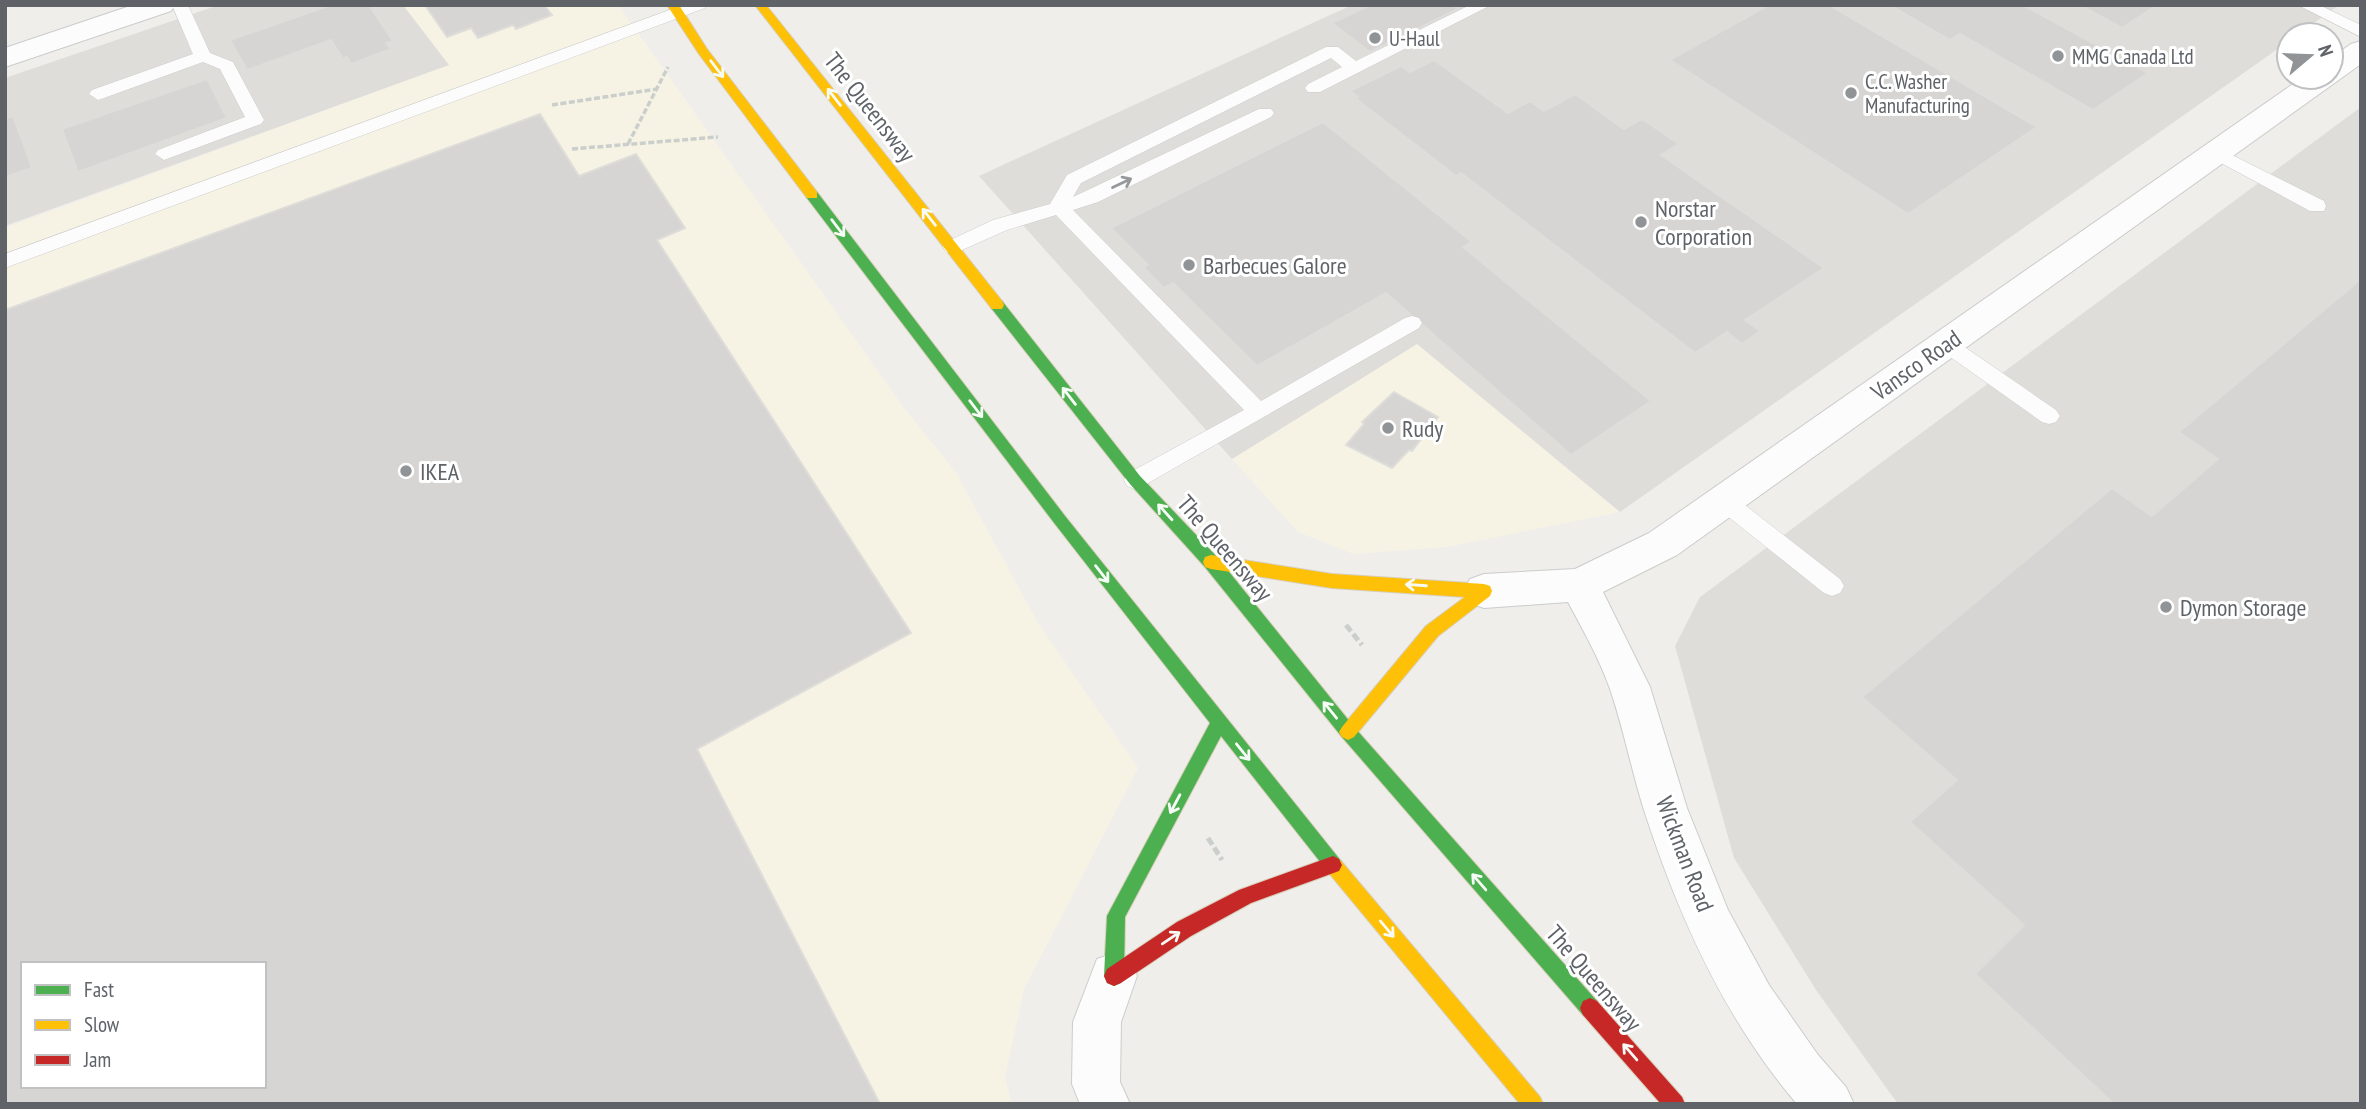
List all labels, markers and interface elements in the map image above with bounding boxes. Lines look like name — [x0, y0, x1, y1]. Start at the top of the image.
north arrow — [2275, 21, 2345, 91]
place label: U-Haul — [1389, 25, 1440, 52]
marker: U-Haul — [1367, 30, 1383, 46]
text: N — [2313, 42, 2339, 59]
place label: MMG Canada Ltd — [2072, 43, 2194, 70]
street label: The Queensway — [817, 46, 923, 168]
marker: MMG Canada Ltd — [2050, 48, 2066, 64]
one-way arrow — [710, 60, 725, 78]
place label: C.C. Washer Manufacturing — [1865, 68, 1970, 119]
marker: C.C. Washer Manufacturing — [1843, 85, 1859, 101]
one-way arrow — [826, 88, 841, 106]
one-way arrow — [1111, 176, 1132, 189]
place label: Norstar Corporation — [1655, 193, 1752, 252]
one-way arrow — [921, 208, 936, 226]
marker: Norstar Corporation — [1633, 214, 1649, 230]
one-way arrow — [831, 218, 846, 237]
place label: Barbecues Galore — [1203, 250, 1347, 281]
marker: Barbecues Galore — [1181, 257, 1197, 273]
street label: Vansco Road — [1864, 323, 1967, 408]
one-way arrow — [1062, 387, 1077, 405]
one-way arrow — [968, 399, 983, 418]
place label: Rudy — [1402, 413, 1443, 444]
marker: Rudy — [1380, 420, 1396, 436]
place label: IKEA — [420, 456, 460, 487]
marker: IKEA — [398, 463, 414, 479]
street label: The Queensway — [1170, 488, 1280, 608]
one-way arrow — [1156, 504, 1173, 521]
one-way arrow — [1094, 564, 1110, 582]
one-way arrow — [1405, 578, 1428, 591]
place label: Dymon Storage — [2180, 592, 2306, 623]
marker: Dymon Storage — [2158, 599, 2174, 615]
one-way arrow — [1323, 701, 1338, 720]
one-way arrow — [1235, 743, 1251, 761]
street label: Wickman Road — [1649, 792, 1721, 916]
one-way arrow — [1168, 794, 1182, 814]
one-way arrow — [1471, 873, 1487, 891]
street label: The Queensway — [1539, 918, 1649, 1038]
one-way arrow — [1379, 919, 1394, 937]
one-way arrow — [1161, 930, 1180, 945]
legend — [21, 962, 266, 1088]
text: Fast — [84, 976, 114, 1003]
text: Slow — [84, 1011, 120, 1038]
one-way arrow — [1622, 1044, 1638, 1062]
text: Jam — [83, 1046, 111, 1073]

